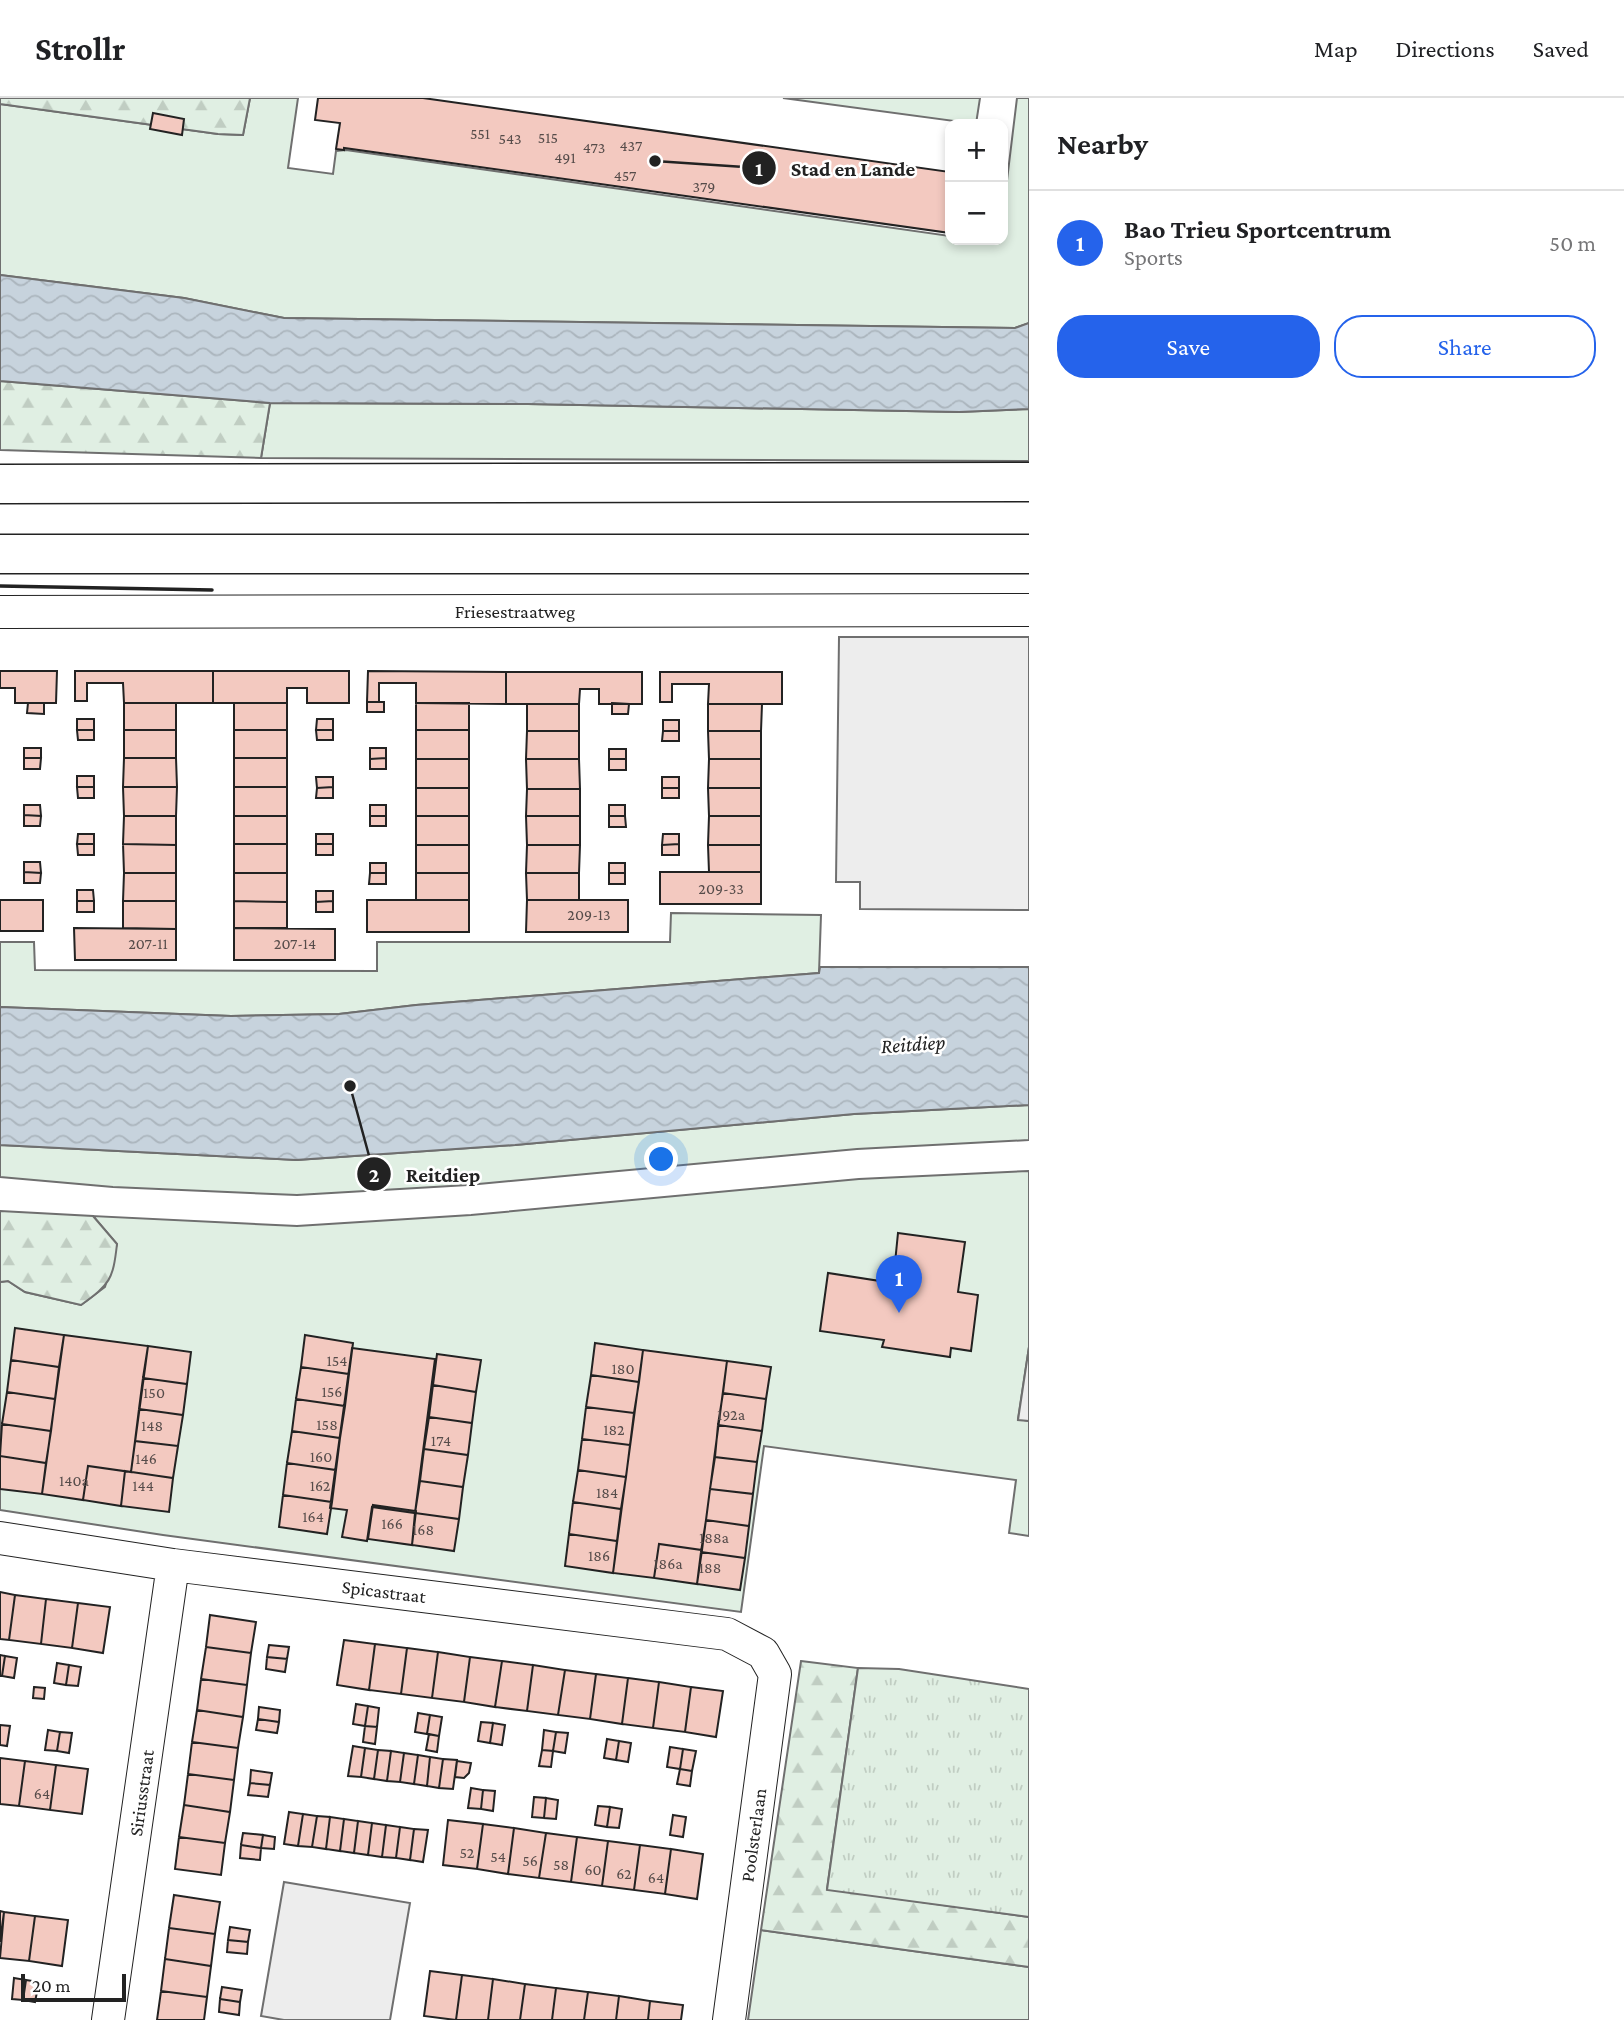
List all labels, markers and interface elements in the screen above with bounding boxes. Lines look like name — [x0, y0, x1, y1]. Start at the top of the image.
text: Strollr — [35, 30, 125, 67]
text: Map — [1314, 35, 1358, 62]
text: Directions — [1396, 35, 1495, 62]
text: Saved — [1533, 35, 1589, 62]
map controls — [945, 119, 1008, 245]
button: + — [945, 119, 1008, 182]
house number: 551 — [470, 125, 490, 142]
text: Nearby — [1057, 127, 1148, 160]
house number: 515 — [538, 129, 558, 146]
house number: 543 — [498, 130, 522, 147]
house number: 437 — [620, 137, 643, 154]
house number: 473 — [583, 139, 605, 156]
callout: Stad en Lande — [741, 147, 929, 189]
house number: 491 — [554, 149, 576, 166]
text: 1 — [755, 157, 763, 181]
text: Stad en Lande — [791, 157, 915, 181]
house number: 457 — [614, 167, 637, 184]
house number: 379 — [693, 178, 715, 195]
button: − — [945, 182, 1008, 245]
text: Bao Trieu Sportcentrum — [1124, 215, 1391, 244]
text: 1 — [1076, 230, 1084, 256]
text: 50 m — [1549, 230, 1596, 256]
text: Sports — [1124, 244, 1183, 270]
button: Save — [1057, 315, 1320, 378]
button: Share — [1334, 315, 1596, 378]
street label: Friesestraatweg — [455, 601, 575, 622]
house number: 209-33 — [698, 880, 744, 897]
house number: 209-13 — [567, 906, 611, 923]
house number: 207-11 — [128, 935, 168, 952]
house number: 207-14 — [274, 935, 316, 952]
water label: Reitdiep — [880, 1030, 946, 1058]
your location — [644, 1142, 678, 1176]
callout: Reitdiep — [357, 1153, 494, 1195]
text: 2 — [369, 1163, 380, 1187]
text: Reitdiep — [406, 1163, 480, 1187]
pin: 1 — [876, 1255, 922, 1313]
house number: 154 — [326, 1352, 348, 1369]
house number: 180 — [612, 1360, 634, 1377]
house number: 156 — [322, 1383, 342, 1400]
house number: 150 — [143, 1384, 165, 1401]
house number: 192a — [717, 1406, 746, 1423]
house number: 158 — [316, 1416, 338, 1433]
house number: 148 — [141, 1417, 163, 1434]
house number: 182 — [603, 1421, 625, 1438]
house number: 174 — [431, 1432, 451, 1449]
house number: 160 — [310, 1448, 332, 1465]
house number: 146 — [135, 1450, 157, 1467]
house number: 140a — [59, 1472, 90, 1489]
house number: 144 — [132, 1477, 154, 1494]
house number: 162 — [310, 1477, 331, 1494]
house number: 184 — [596, 1484, 618, 1501]
house number: 164 — [302, 1508, 324, 1525]
house number: 166 — [381, 1515, 403, 1532]
house number: 168 — [412, 1521, 434, 1538]
house number: 188a — [699, 1529, 730, 1546]
house number: 186 — [588, 1547, 610, 1564]
house number: 186a — [653, 1555, 683, 1572]
house number: 188 — [699, 1559, 721, 1576]
street label: Spicastraat — [341, 1576, 428, 1607]
street label: Siriusstraat — [125, 1748, 158, 1838]
house number: 64 — [34, 1785, 50, 1802]
street label: Poolsterlaan — [737, 1787, 770, 1883]
house number: 52 — [460, 1844, 475, 1861]
house number: 54 — [490, 1848, 506, 1865]
house number: 56 — [522, 1852, 538, 1869]
house number: 58 — [553, 1856, 569, 1873]
house number: 60 — [584, 1861, 602, 1878]
house number: 62 — [616, 1865, 632, 1882]
house number: 64 — [648, 1869, 664, 1886]
scale bar — [21, 1971, 126, 2003]
text: 20 m — [32, 1975, 71, 1996]

